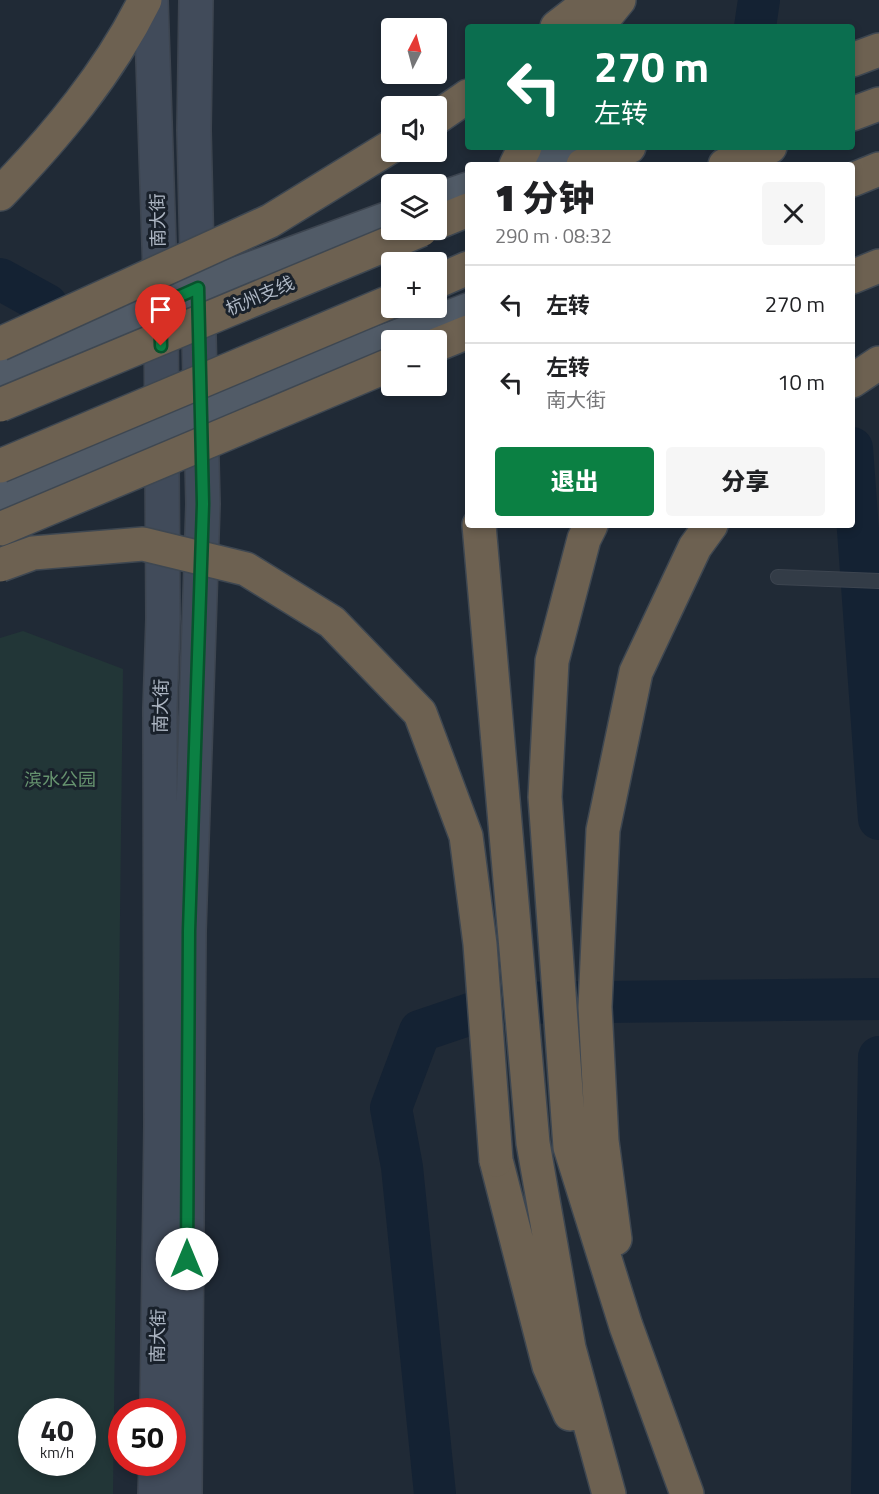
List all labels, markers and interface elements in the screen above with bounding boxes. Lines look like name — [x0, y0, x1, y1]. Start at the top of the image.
north arrow — [381, 18, 447, 84]
map controls — [381, 18, 447, 396]
text: 270 m — [594, 34, 709, 98]
icon: left — [495, 48, 573, 126]
text: 左转 — [594, 92, 648, 133]
button: sound — [381, 96, 447, 162]
text: 1 分钟 — [495, 170, 595, 225]
button: layers — [381, 174, 447, 240]
button: close — [762, 182, 825, 245]
street label: 南大街 — [144, 193, 171, 247]
text: 290 m · 08:32 — [495, 220, 612, 251]
button: + — [381, 252, 447, 318]
street label: 杭州支线 — [221, 269, 298, 322]
pin — [135, 284, 186, 346]
text: 270 m — [765, 287, 825, 321]
icon: left — [495, 288, 528, 321]
text: 左转 — [546, 288, 590, 322]
icon: arrive — [144, 293, 177, 326]
button: − — [381, 330, 447, 396]
text: 左转 — [546, 350, 590, 384]
text: 10 m — [777, 365, 825, 399]
icon: left — [495, 366, 528, 399]
text: 南大街 — [546, 384, 606, 415]
button: 退出 — [495, 447, 654, 516]
button: 分享 — [666, 447, 825, 516]
street label: 南大街 — [147, 679, 174, 733]
park label: 滨水公园 — [24, 766, 96, 793]
position arrow — [155, 1227, 219, 1291]
street label: 南大街 — [144, 1309, 171, 1363]
speed limit sign: 50 — [108, 1398, 186, 1476]
text: 40 — [40, 1407, 74, 1453]
text: km/h — [40, 1441, 74, 1464]

